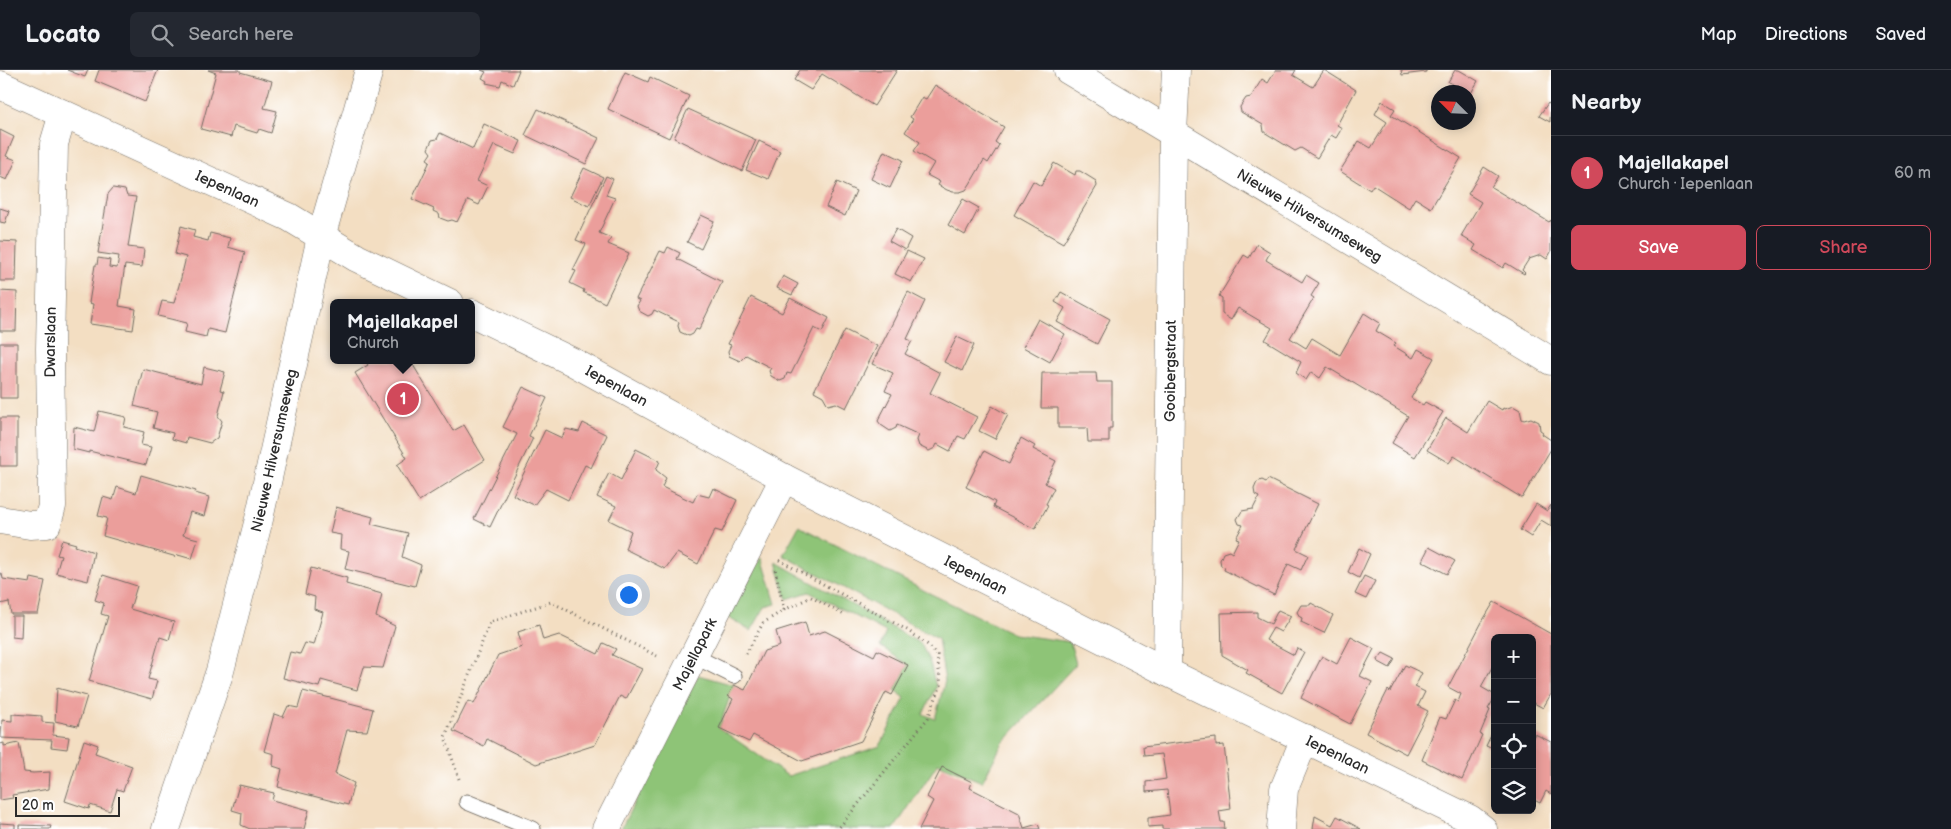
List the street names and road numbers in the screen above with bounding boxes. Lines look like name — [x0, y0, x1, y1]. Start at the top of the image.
street label: Nieuwe Hilversumseweg — [1233, 165, 1385, 267]
street label: Iepenlaan — [192, 166, 262, 212]
street label: Dwarslaan — [41, 306, 61, 378]
street label: Gooibergstraat — [1161, 320, 1181, 422]
street label: Iepenlaan — [582, 362, 651, 411]
street label: Nieuwe Hilversumseweg — [247, 367, 302, 534]
street label: Iepenlaan — [941, 552, 1010, 599]
street label: Majellapark — [669, 614, 722, 694]
street label: Iepenlaan — [1302, 732, 1372, 779]

